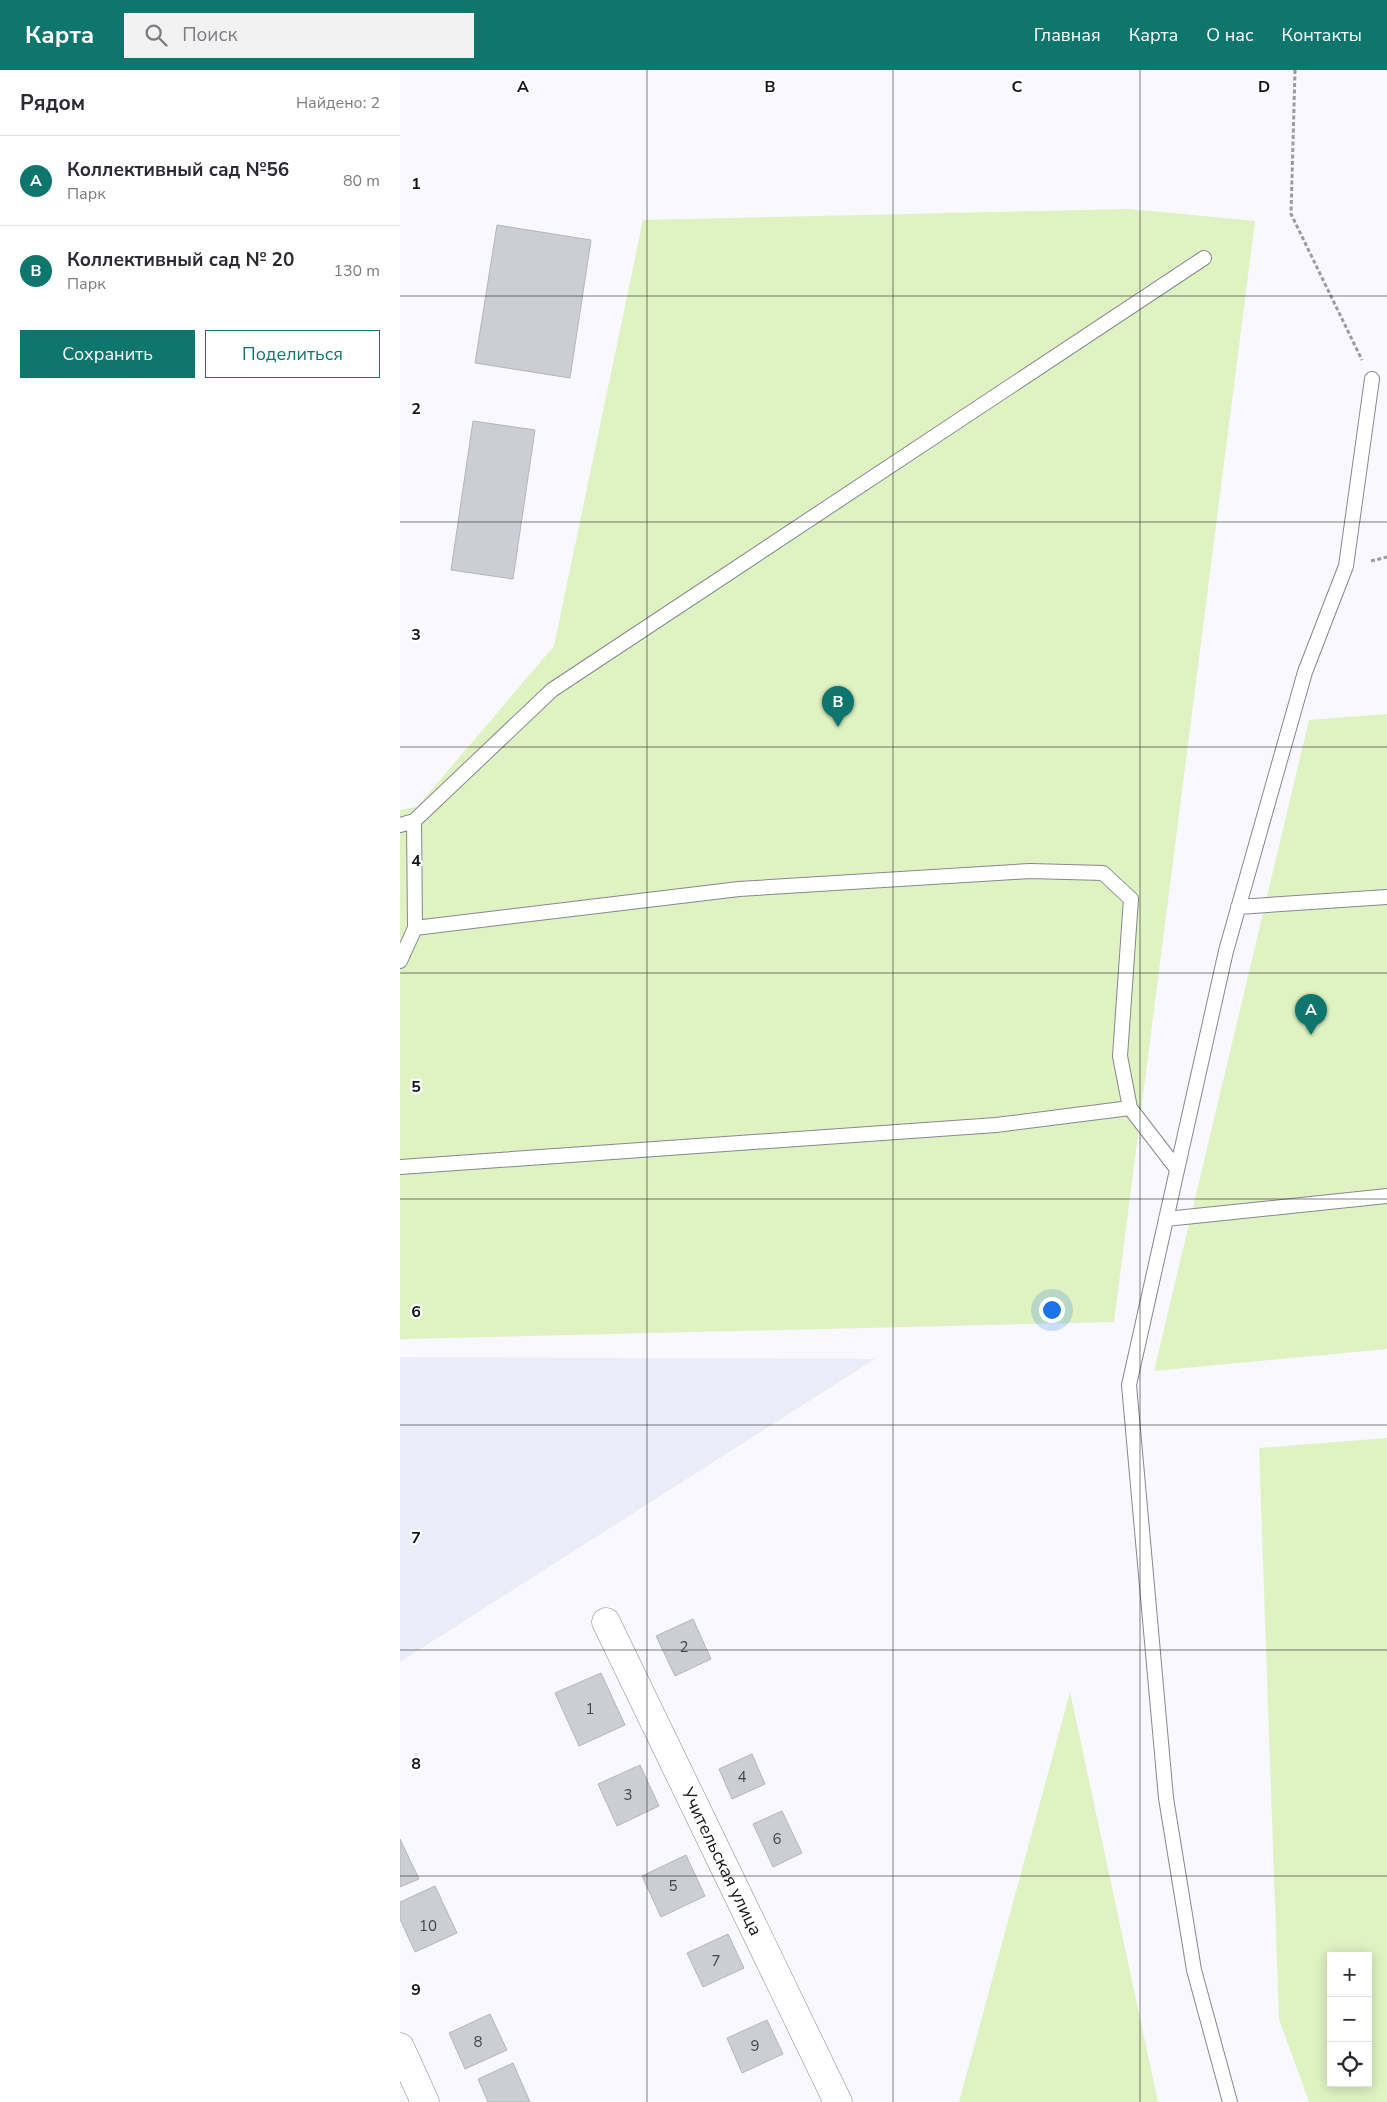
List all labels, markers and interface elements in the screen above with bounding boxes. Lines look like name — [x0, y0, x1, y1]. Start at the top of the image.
search box — [124, 13, 474, 58]
text: Карта — [25, 19, 94, 51]
icon: search — [142, 21, 170, 49]
text: Поиск — [182, 22, 237, 48]
text: Главная — [1034, 23, 1101, 47]
text: Карта — [1129, 23, 1178, 47]
text: О нас — [1206, 23, 1254, 47]
text: Контакты — [1282, 23, 1362, 47]
text: A — [517, 76, 529, 98]
text: B — [764, 76, 776, 98]
text: C — [1012, 76, 1023, 98]
text: D — [1258, 76, 1270, 98]
text: Рядом — [20, 89, 85, 117]
text: Найдено: 2 — [296, 92, 380, 114]
text: Коллективный сад №56 — [67, 157, 289, 183]
text: A — [30, 170, 42, 192]
text: 80 m — [343, 170, 380, 192]
text: 1 — [411, 173, 421, 195]
text: Парк — [67, 183, 106, 205]
text: Коллективный сад № 20 — [67, 247, 294, 273]
text: B — [30, 260, 42, 282]
text: 130 m — [333, 260, 380, 282]
text: Парк — [67, 273, 106, 295]
button: Сохранить — [20, 330, 195, 378]
button: Поделиться — [205, 330, 380, 378]
text: 2 — [411, 398, 421, 420]
text: 3 — [411, 624, 421, 646]
pin: B — [822, 686, 854, 727]
text: 4 — [411, 850, 421, 872]
pin: A — [1295, 994, 1327, 1035]
text: 5 — [411, 1076, 421, 1098]
your location — [1039, 1297, 1065, 1323]
text: 6 — [411, 1301, 421, 1323]
text: 7 — [411, 1527, 421, 1549]
house number: 2 — [679, 1637, 689, 1657]
house number: 1 — [585, 1699, 595, 1719]
text: 8 — [411, 1753, 421, 1775]
house number: 4 — [737, 1767, 747, 1787]
street label: Учительская улица — [675, 1782, 768, 1940]
house number: 3 — [623, 1785, 633, 1805]
house number: 6 — [772, 1829, 782, 1849]
house number: 5 — [668, 1876, 678, 1896]
house number: 10 — [419, 1916, 437, 1936]
house number: 7 — [711, 1951, 721, 1971]
map controls — [1327, 1952, 1372, 2087]
button: + — [1327, 1952, 1372, 1997]
text: 9 — [411, 1979, 421, 2001]
button: − — [1327, 1997, 1372, 2042]
house number: 8 — [473, 2032, 483, 2052]
house number: 9 — [750, 2036, 760, 2056]
button: locate — [1327, 2042, 1372, 2087]

